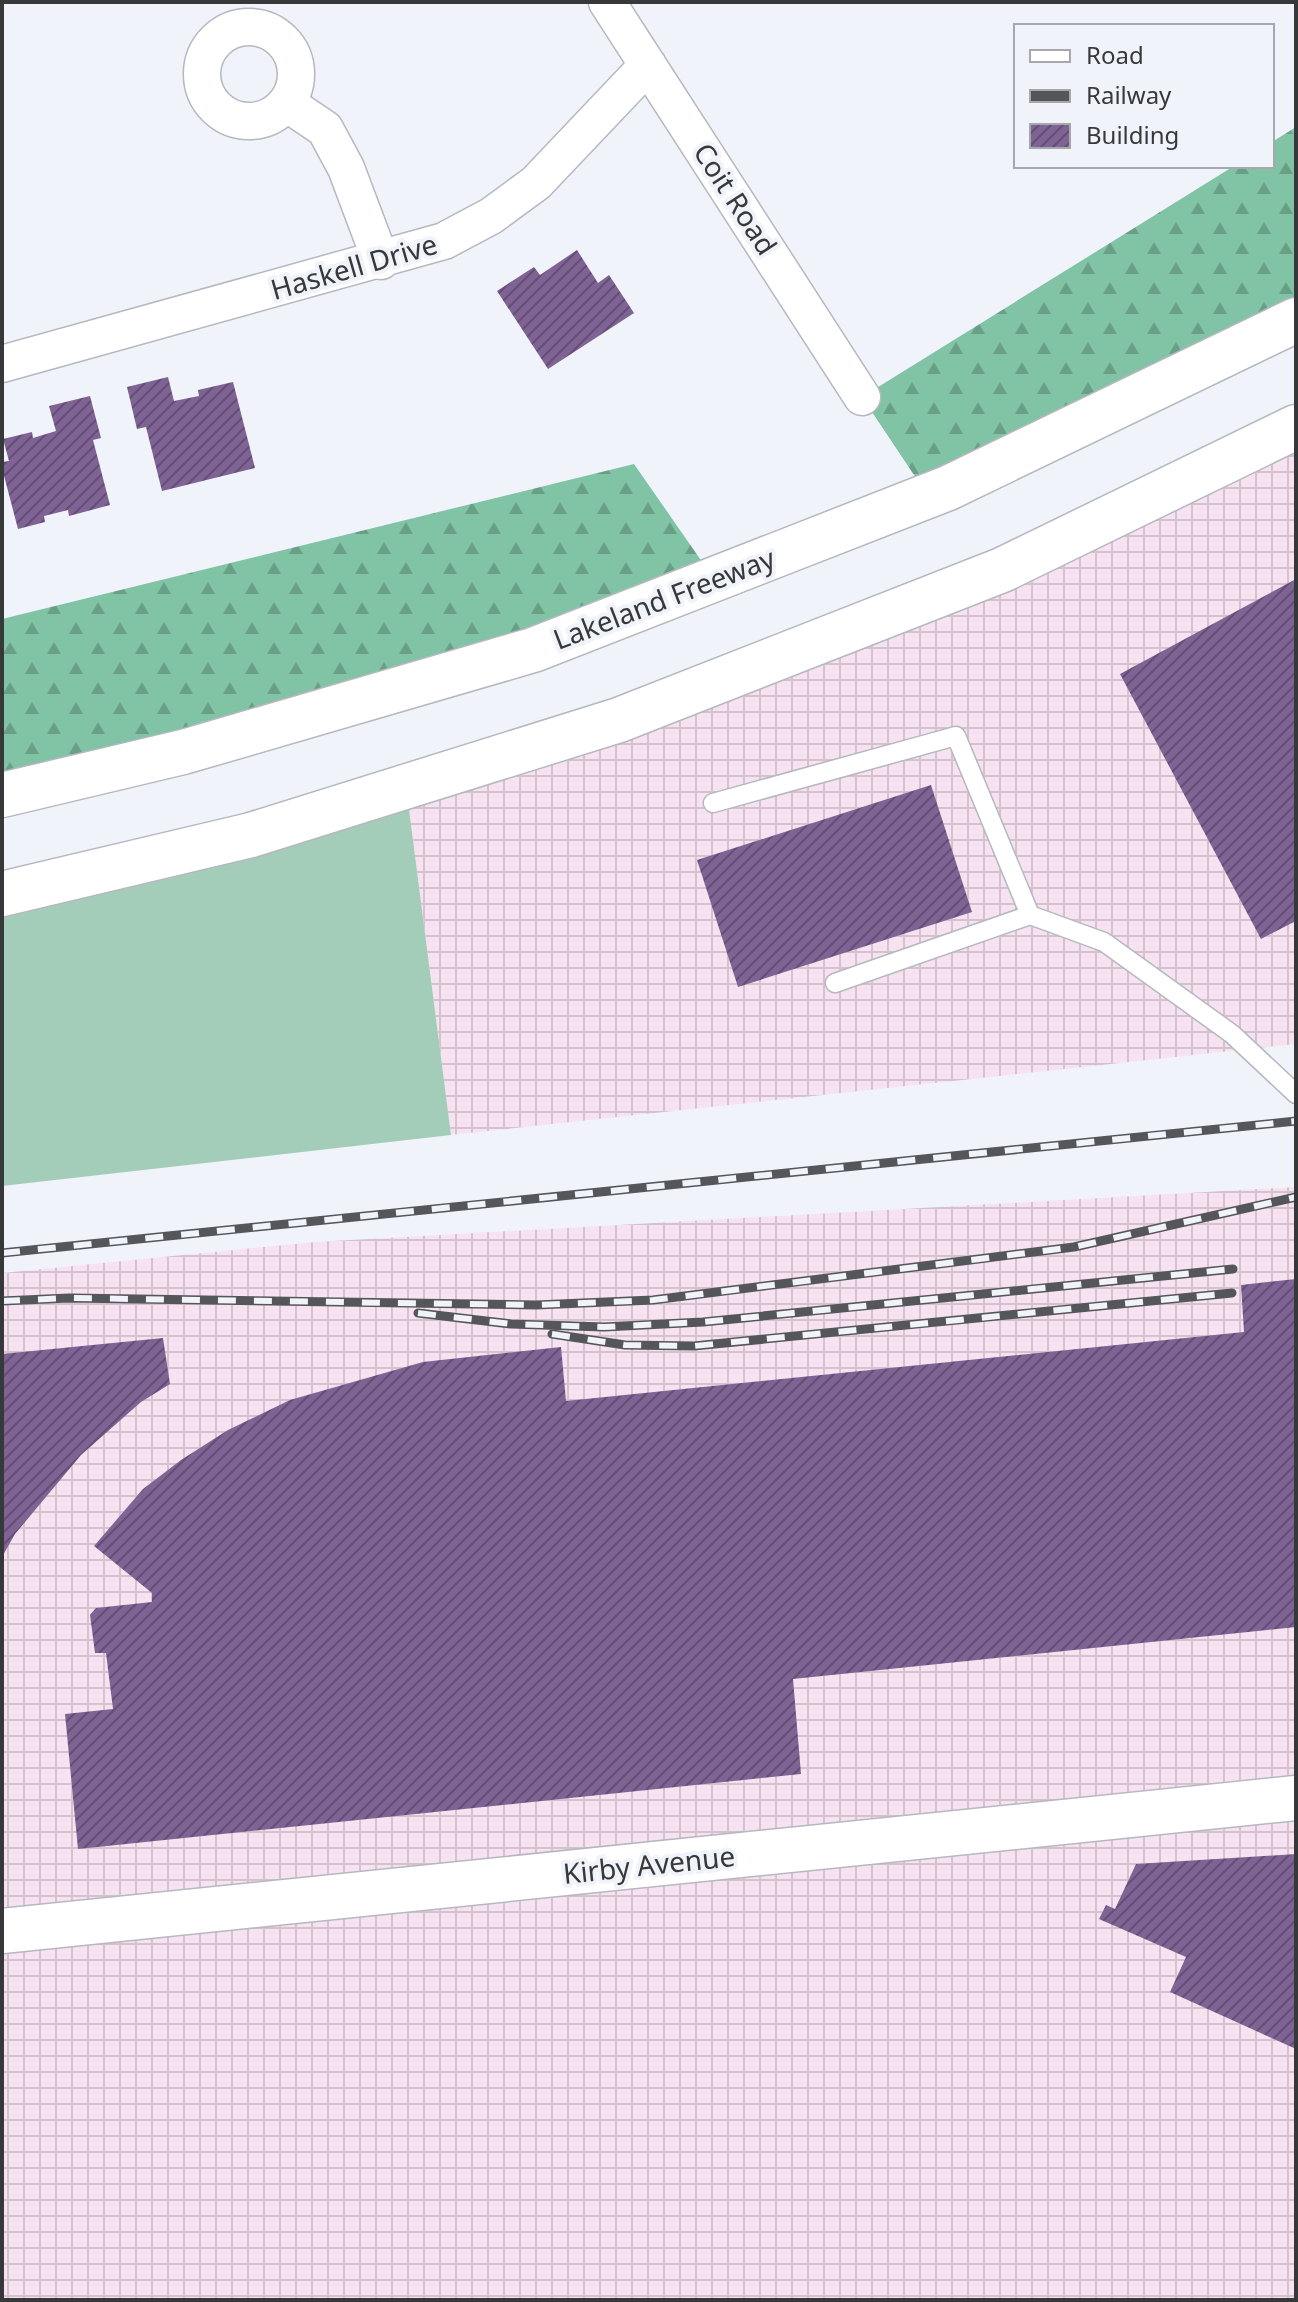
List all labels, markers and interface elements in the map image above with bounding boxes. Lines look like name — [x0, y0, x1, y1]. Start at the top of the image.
legend — [1014, 24, 1274, 168]
text: Road — [1086, 38, 1144, 71]
text: Railway — [1086, 78, 1172, 111]
text: Building — [1086, 118, 1179, 151]
street label: Coit Road — [685, 135, 786, 262]
street label: Haskell Drive — [266, 224, 441, 308]
street label: Lakeland Freeway — [547, 538, 781, 658]
street label: Kirby Avenue — [561, 1836, 737, 1892]

